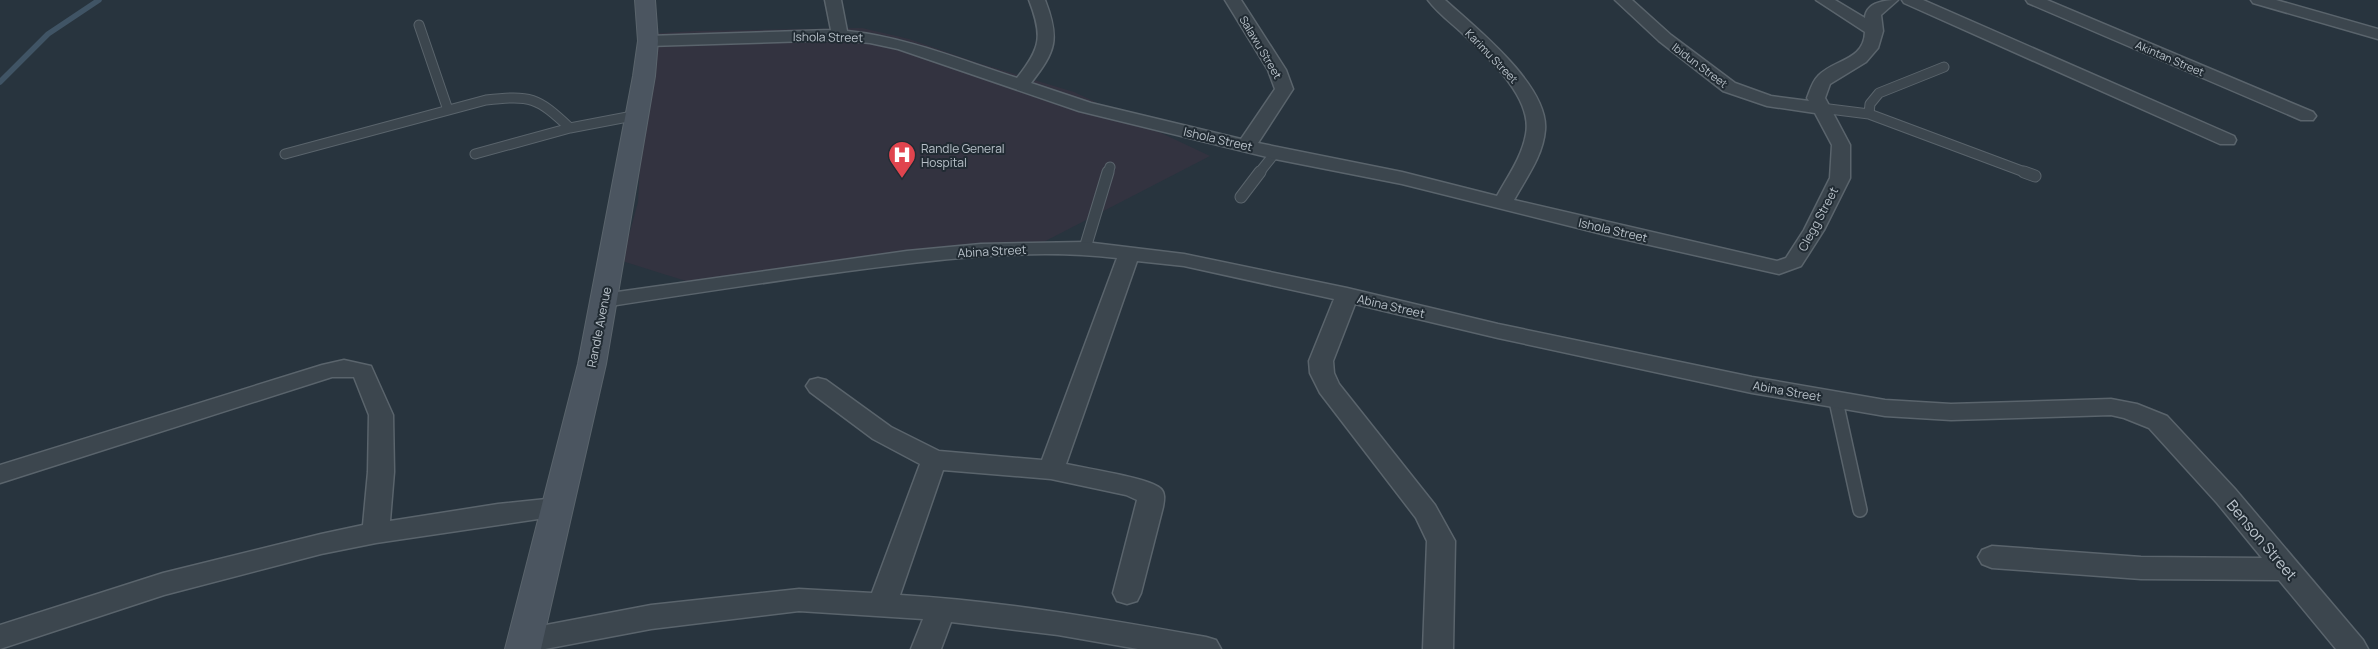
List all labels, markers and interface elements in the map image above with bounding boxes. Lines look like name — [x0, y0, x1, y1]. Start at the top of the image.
street label: Salawu Street — [1236, 13, 1286, 81]
street label: Karimu Street — [1462, 26, 1522, 86]
street label: Ishola Street — [793, 28, 864, 46]
street label: Akintan Street — [2133, 37, 2207, 79]
street label: Ibidun Street — [1669, 39, 1731, 91]
street label: Ishola Street — [1182, 123, 1254, 155]
hospital icon: Randle General Hospital — [887, 140, 917, 179]
place label: Randle General Hospital — [921, 140, 1005, 171]
street label: Clegg Street — [1794, 184, 1842, 254]
street label: Ishola Street — [1577, 214, 1649, 246]
street label: Abina Street — [957, 241, 1027, 261]
street label: Randle Avenue — [583, 285, 615, 369]
street label: Abina Street — [1355, 290, 1427, 322]
street label: Abina Street — [1752, 377, 1823, 405]
street label: Benson Street — [2222, 495, 2302, 585]

